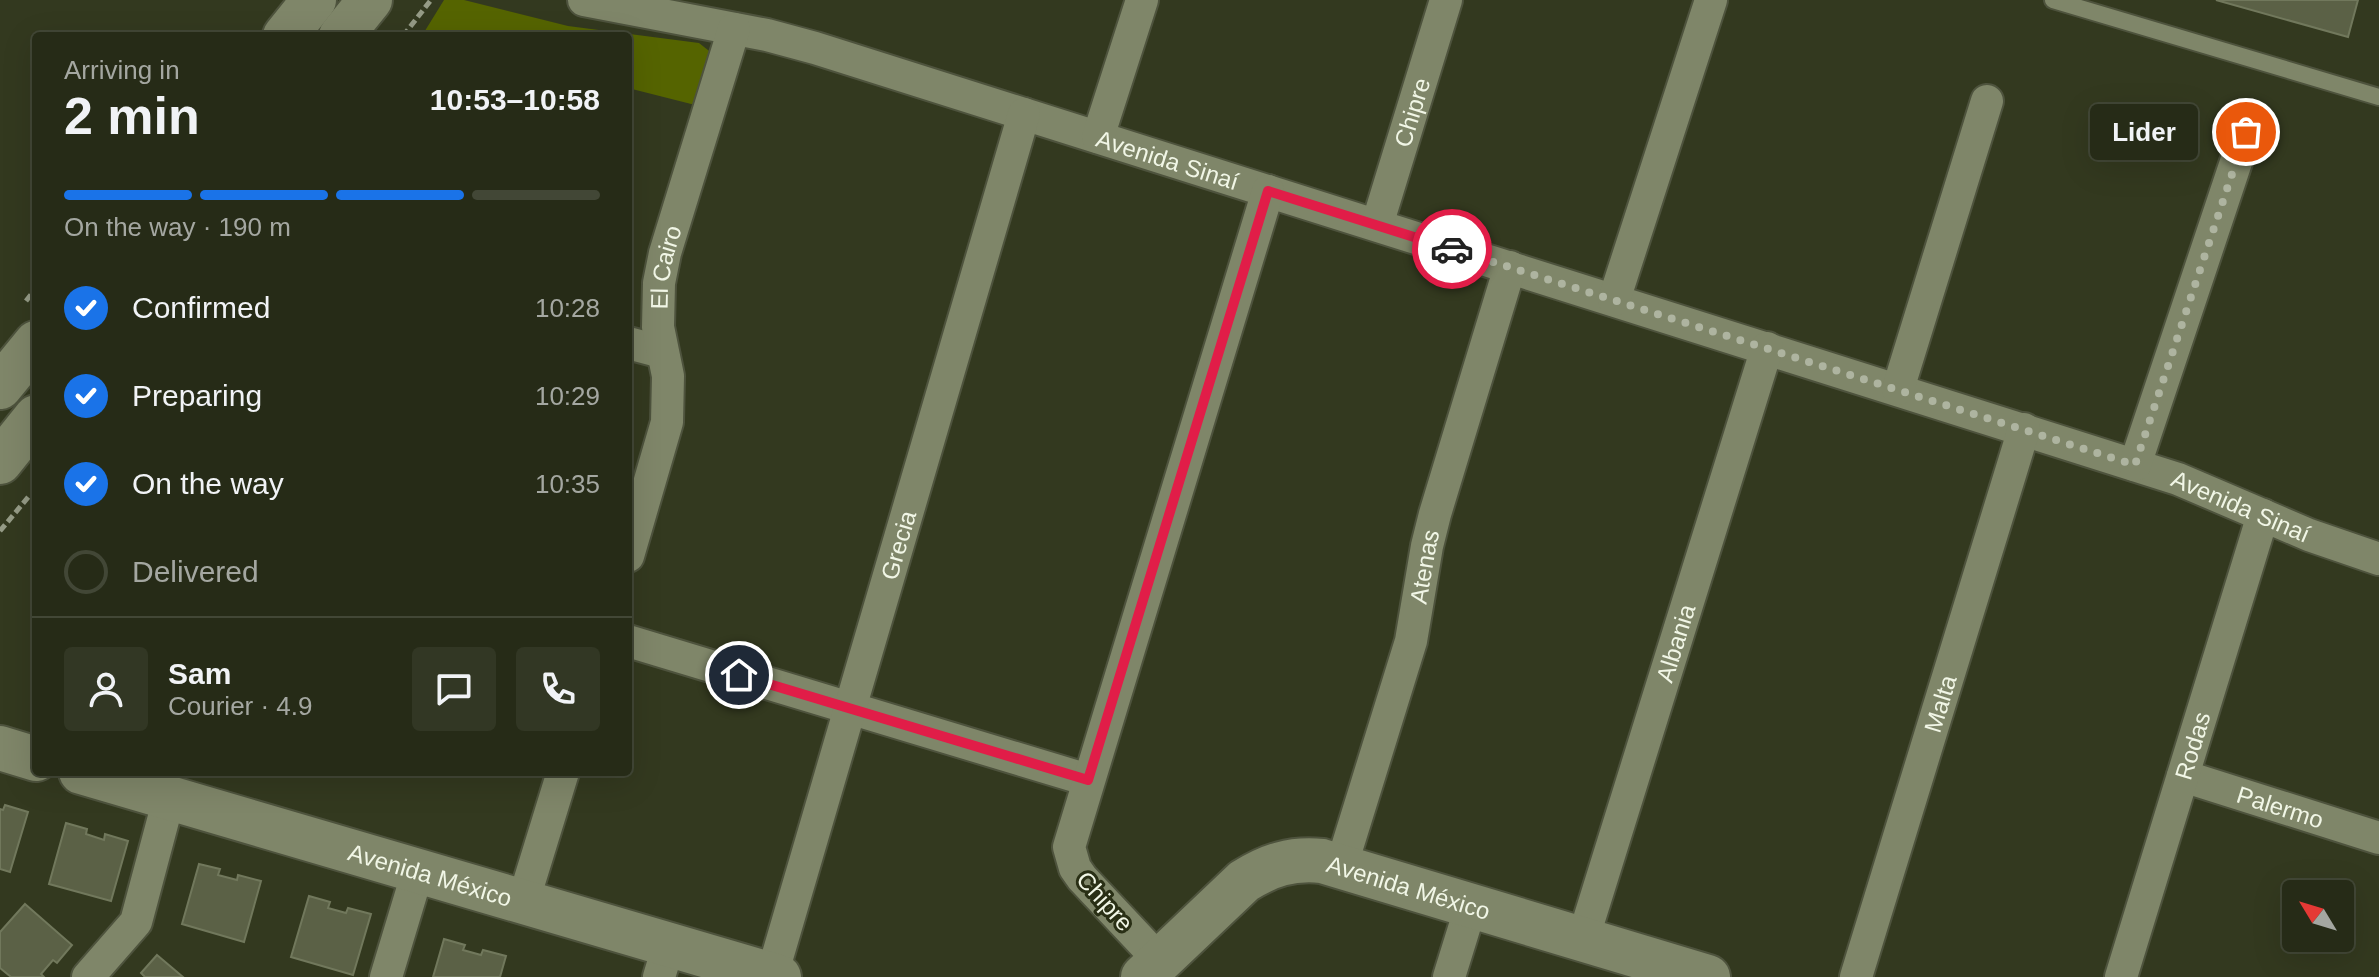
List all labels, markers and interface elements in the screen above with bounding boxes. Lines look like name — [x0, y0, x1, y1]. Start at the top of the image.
text: Arriving in — [64, 55, 180, 85]
street label: Chipre — [1388, 74, 1435, 150]
text: 10:53–10:58 — [430, 83, 600, 116]
text: 2 min — [64, 87, 200, 145]
pin — [2212, 98, 2280, 166]
callout: Lider — [2090, 104, 2198, 160]
icon: bag — [2224, 110, 2268, 154]
text: Lider — [2112, 117, 2176, 147]
street label: Avenida Sinaí — [1093, 124, 1243, 195]
courier — [1412, 209, 1492, 289]
text: On the way · 190 m — [64, 212, 291, 242]
street label: El Cairo — [645, 222, 686, 310]
icon: car — [1430, 227, 1474, 271]
icon: check — [64, 286, 108, 330]
text: Confirmed — [132, 291, 270, 324]
text: 10:28 — [535, 293, 600, 323]
icon: check — [64, 374, 108, 418]
text: Preparing — [132, 379, 262, 412]
text: 10:29 — [535, 381, 600, 411]
icon: check — [64, 462, 108, 506]
street label: Avenida Sinaí — [2168, 464, 2314, 547]
text: On the way — [132, 467, 284, 500]
text: 10:35 — [535, 469, 600, 499]
street label: Grecia — [875, 507, 921, 583]
street label: Atenas — [1404, 527, 1444, 606]
text: Delivered — [132, 555, 259, 588]
street label: Albania — [1650, 600, 1700, 685]
pin — [705, 641, 773, 709]
button: person — [64, 647, 148, 731]
button: chat — [412, 647, 496, 731]
button: phone — [516, 647, 600, 731]
icon: home — [717, 653, 761, 697]
text: Sam — [168, 657, 231, 690]
street label: Malta — [1918, 671, 1962, 736]
text: Courier · 4.9 — [168, 691, 313, 721]
street label: Rodas — [2169, 709, 2215, 783]
street label: Palermo — [2234, 780, 2327, 833]
street label: Avenida México — [345, 838, 515, 911]
street label: Avenida México — [1324, 850, 1493, 924]
street label: Chipre — [1071, 866, 1139, 936]
north arrow — [2282, 880, 2354, 952]
map controls — [2282, 880, 2354, 952]

